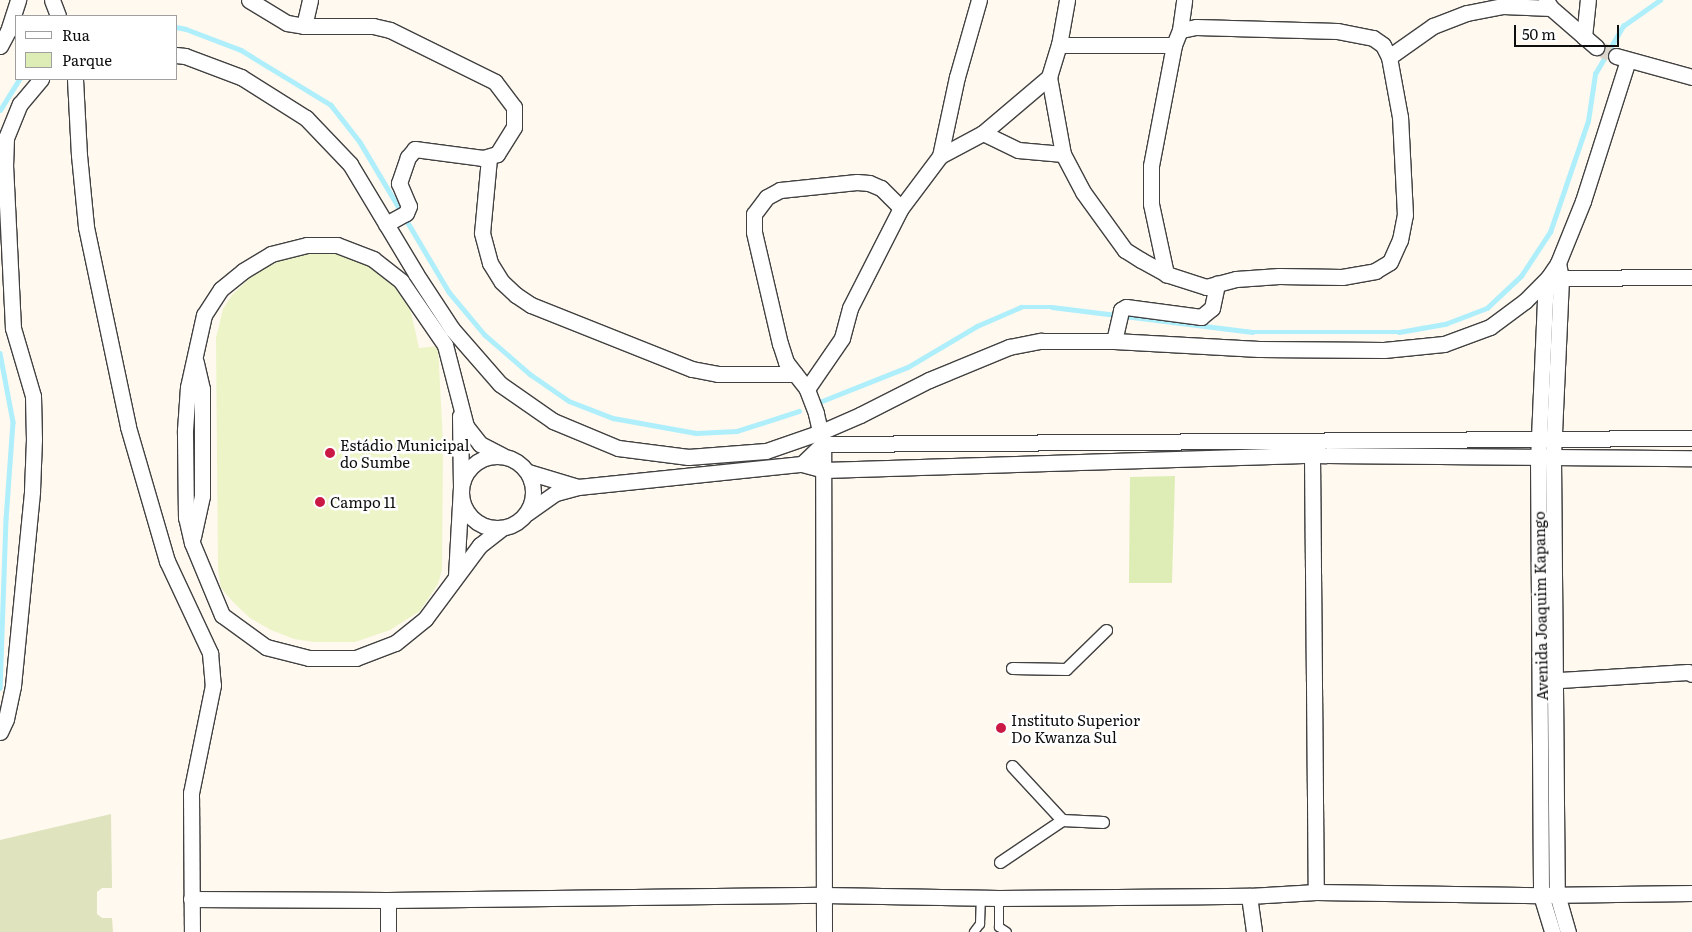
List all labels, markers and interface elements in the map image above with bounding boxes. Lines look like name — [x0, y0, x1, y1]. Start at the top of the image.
legend — [15, 15, 178, 80]
scale bar — [1517, 15, 1622, 47]
text: 50 m — [1522, 22, 1556, 45]
text: Rua — [62, 23, 90, 46]
text: Parque — [62, 48, 112, 71]
place label: Estádio Municipal do Sumbe — [340, 435, 470, 470]
marker: Estádio Municipal do Sumbe — [324, 447, 336, 459]
place label: Campo 11 — [330, 493, 396, 511]
marker: Campo 11 — [314, 496, 326, 508]
street label: Avenida Joaquim Kapango — [1529, 511, 1551, 701]
place label: Instituto Superior Do Kwanza Sul — [1011, 710, 1140, 745]
marker: Instituto Superior Do Kwanza Sul — [995, 722, 1007, 734]

